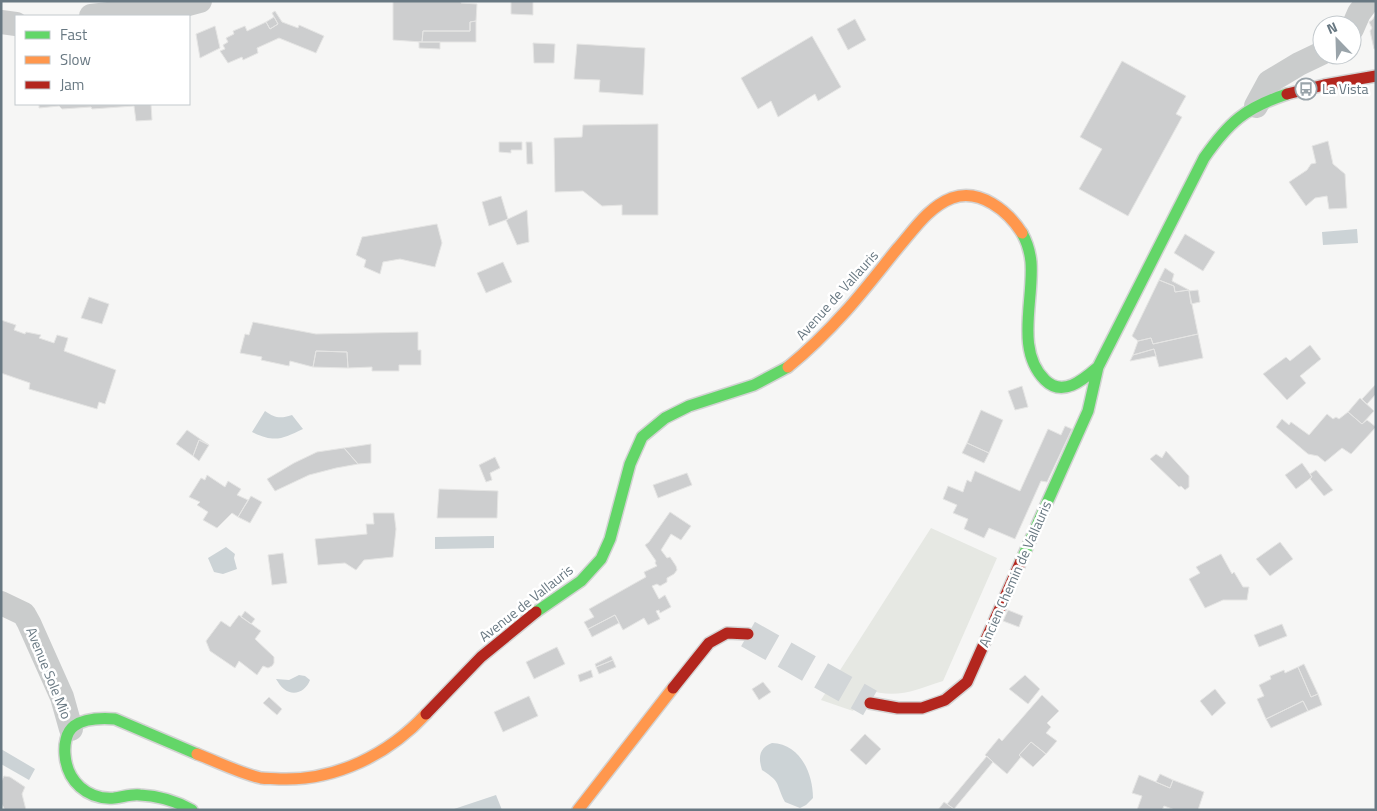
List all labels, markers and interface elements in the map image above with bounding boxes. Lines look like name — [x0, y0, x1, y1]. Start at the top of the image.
legend — [15, 15, 190, 105]
north arrow — [1312, 15, 1362, 65]
text: N — [1323, 16, 1340, 39]
text: Fast — [60, 23, 88, 46]
text: Slow — [60, 48, 91, 71]
text: Jam — [60, 73, 84, 96]
bus stop icon: La Vista — [1294, 77, 1318, 101]
place label: La Vista — [1322, 78, 1368, 99]
street label: Avenue de Vallauris — [790, 245, 883, 344]
street label: Ancien Chemin de Vallauris — [973, 497, 1056, 650]
street label: Avenue de Vallauris — [474, 559, 577, 646]
street label: Avenue Sole Mio — [21, 624, 77, 722]

